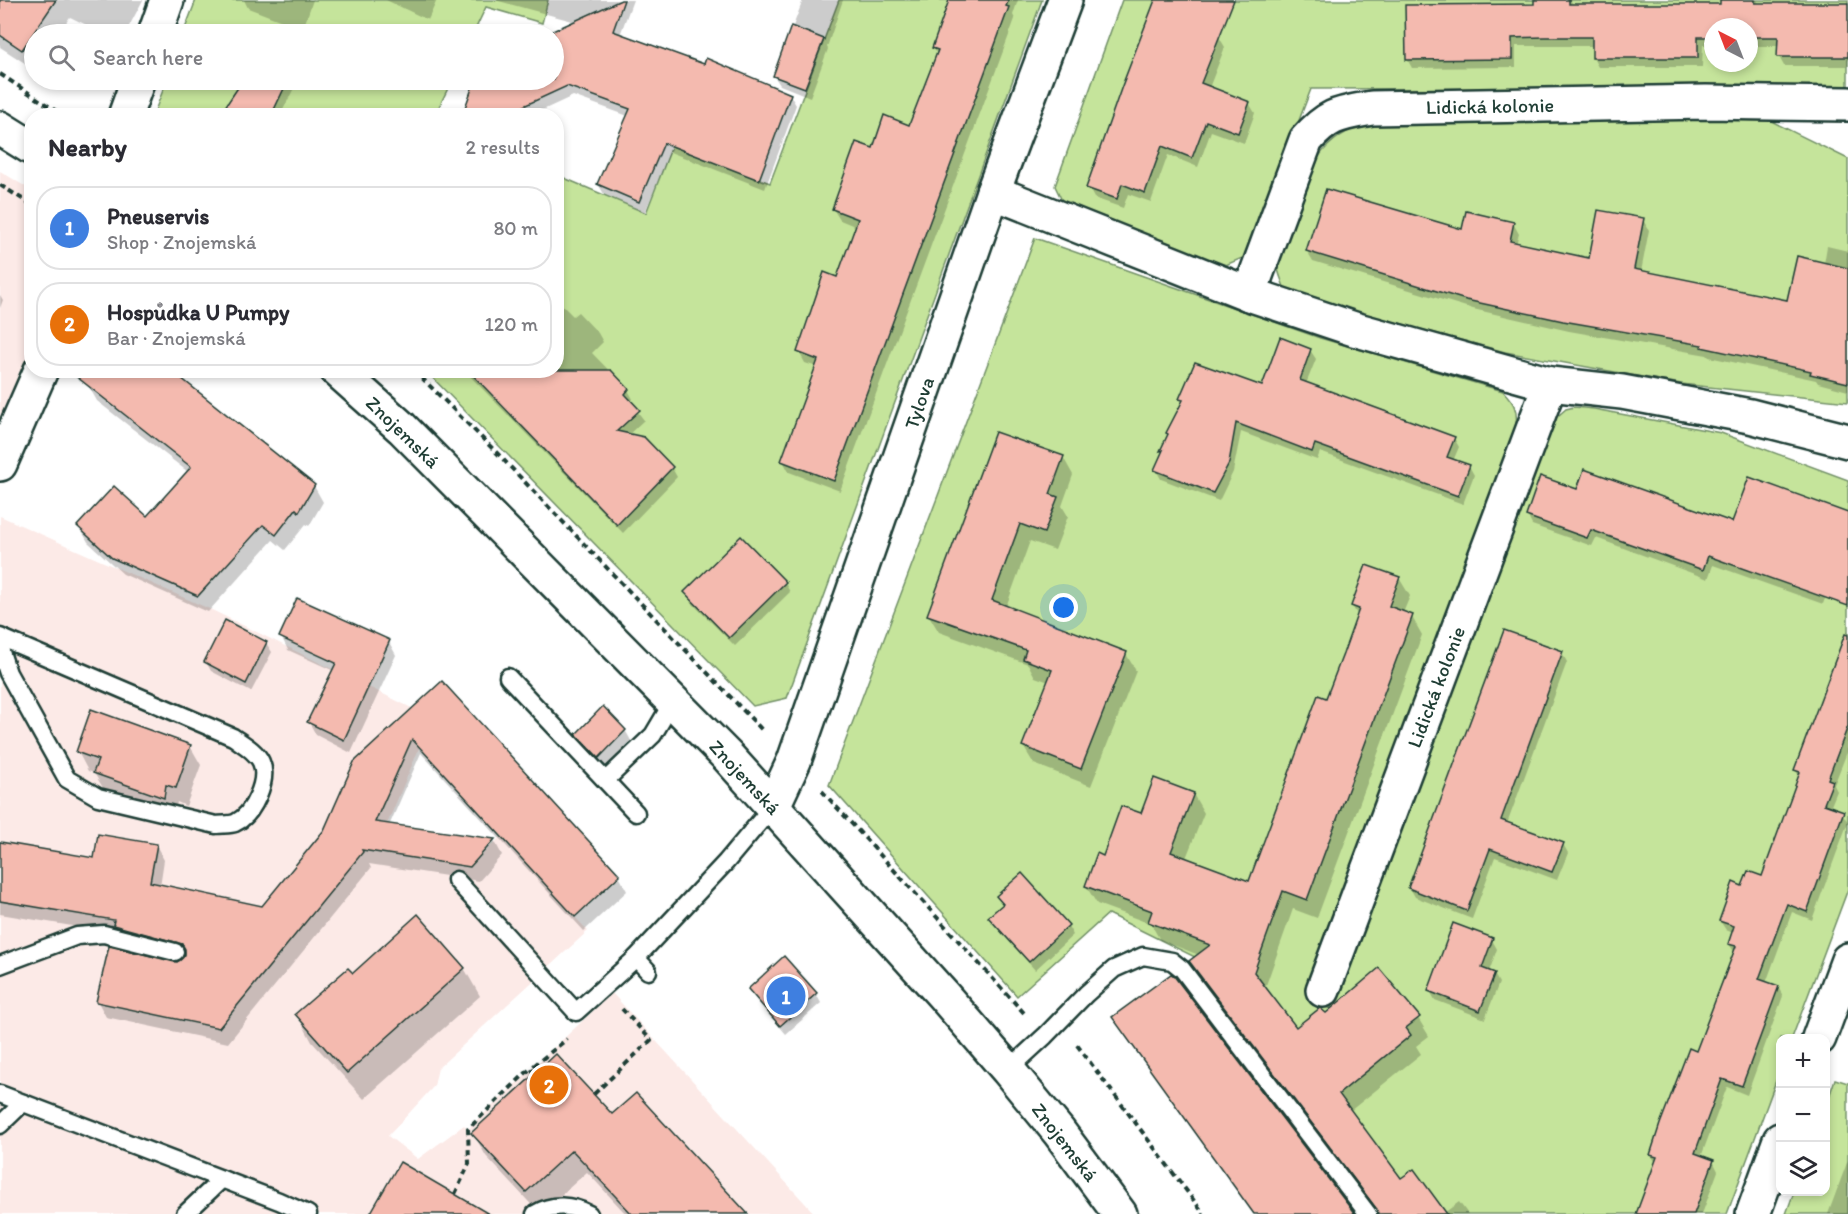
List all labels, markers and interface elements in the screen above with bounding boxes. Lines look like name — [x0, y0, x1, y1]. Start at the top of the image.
north arrow — [1704, 18, 1758, 72]
search box — [24, 24, 564, 90]
icon: search — [45, 41, 78, 74]
text: Search here — [93, 44, 203, 71]
street label: Lidická kolonie — [1426, 93, 1554, 119]
text: Nearby — [48, 131, 127, 163]
text: 2 results — [466, 135, 540, 159]
text: Pneuservis — [107, 203, 209, 230]
text: 1 — [65, 216, 74, 240]
text: 80 m — [493, 216, 538, 240]
text: Shop · Znojemská — [107, 230, 257, 254]
text: Hospůdka U Pumpy — [107, 299, 290, 326]
text: 2 — [64, 312, 75, 336]
text: 120 m — [485, 312, 538, 336]
text: Bar · Znojemská — [107, 326, 246, 350]
street label: Tylova — [899, 374, 939, 432]
street label: Znojemská — [361, 391, 445, 474]
your location — [1049, 593, 1078, 622]
street label: Lidická kolonie — [1402, 623, 1470, 751]
street label: Znojemská — [704, 735, 786, 820]
pin: 1 — [766, 974, 806, 1018]
map controls — [1776, 1034, 1830, 1196]
button: + — [1776, 1034, 1830, 1088]
pin: 2 — [530, 1062, 568, 1108]
button: − — [1776, 1088, 1830, 1142]
street label: Znojemská — [1027, 1098, 1104, 1187]
button: layers — [1776, 1142, 1830, 1196]

